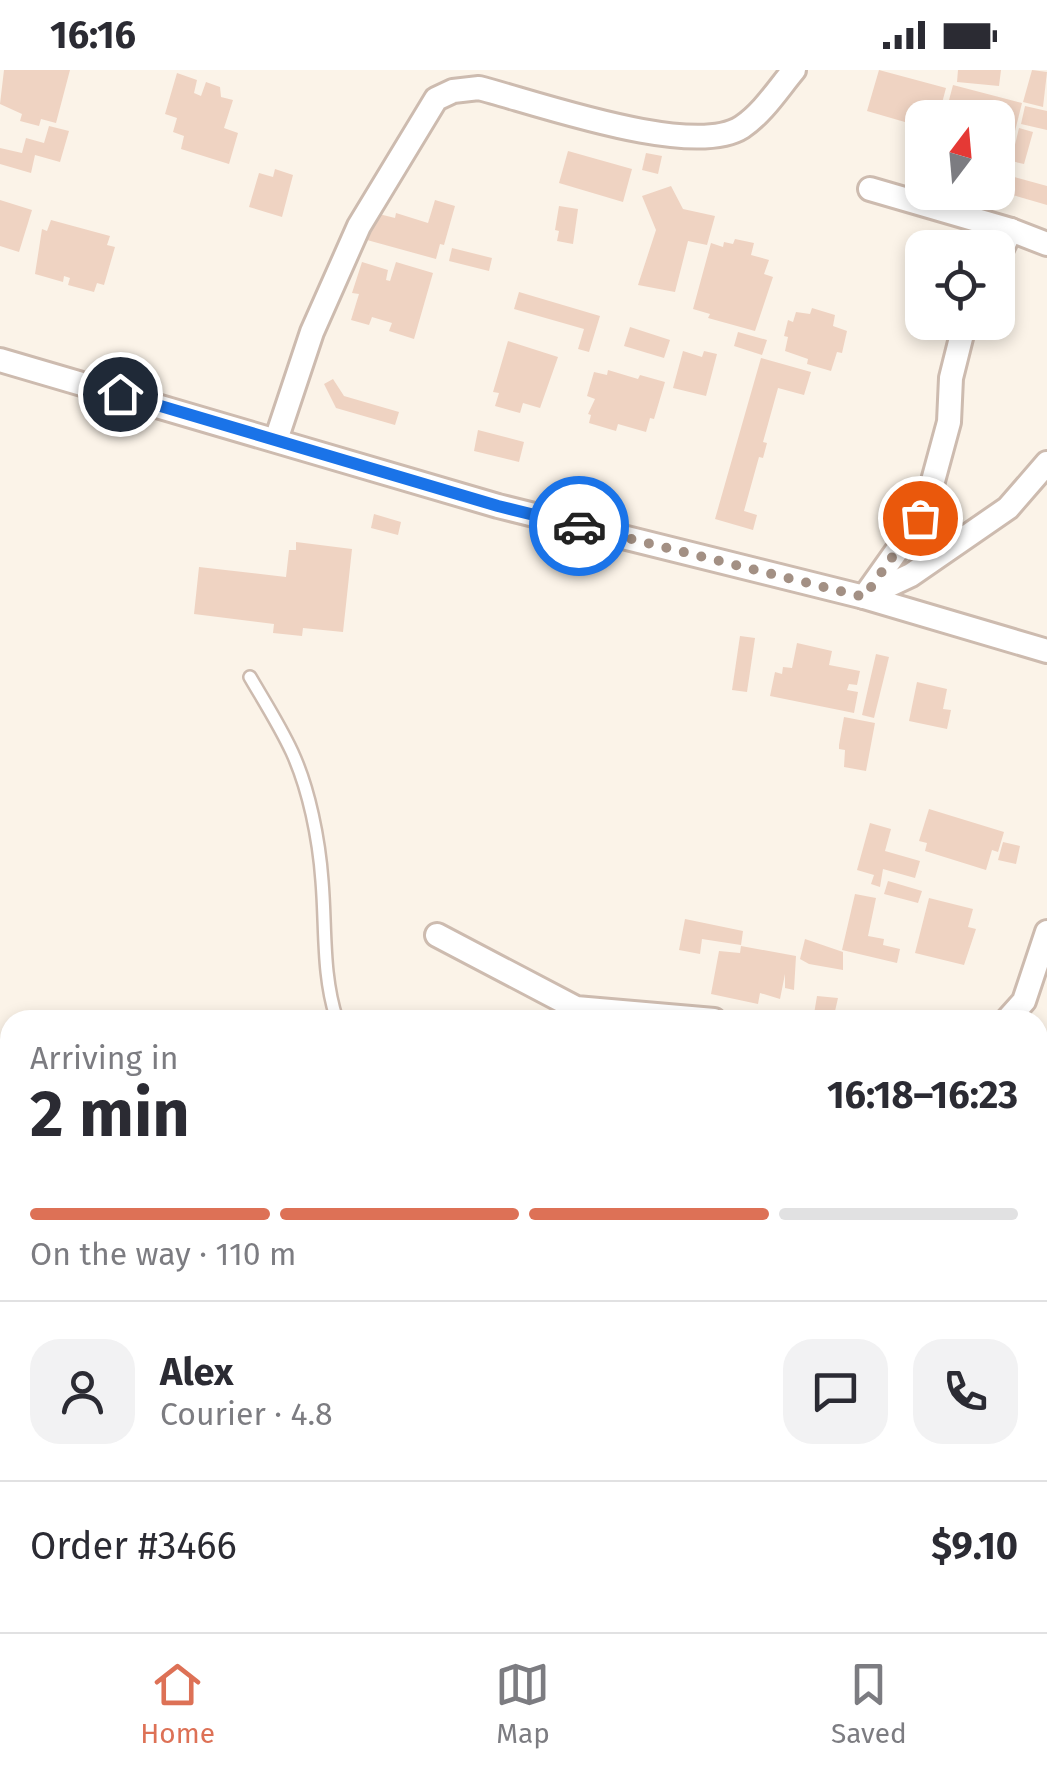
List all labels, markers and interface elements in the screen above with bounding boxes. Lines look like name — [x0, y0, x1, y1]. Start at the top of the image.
text: 16:16 — [50, 12, 136, 58]
north arrow — [905, 100, 1015, 210]
map controls — [905, 100, 1015, 340]
button: locate — [905, 230, 1015, 340]
pin — [78, 352, 163, 437]
icon: home — [93, 367, 148, 422]
courier — [529, 476, 629, 576]
pin — [878, 476, 963, 561]
icon: bag — [893, 491, 948, 546]
icon: car — [552, 499, 607, 554]
text: Arriving in — [30, 1039, 178, 1077]
text: 16:18–16:23 — [827, 1072, 1018, 1118]
text: 2 min — [30, 1075, 190, 1153]
text: On the way · 110 m — [30, 1235, 297, 1273]
button: person — [30, 1339, 135, 1444]
button: chat — [783, 1339, 888, 1444]
button: phone — [913, 1339, 1018, 1444]
text: Alex — [160, 1349, 233, 1395]
text: Courier · 4.8 — [160, 1395, 333, 1433]
text: Order #3466 — [30, 1523, 237, 1569]
text: $9.10 — [931, 1523, 1018, 1569]
tab: Home — [140, 1657, 215, 1750]
tab: Map — [495, 1657, 550, 1750]
tab: Saved — [831, 1657, 907, 1750]

